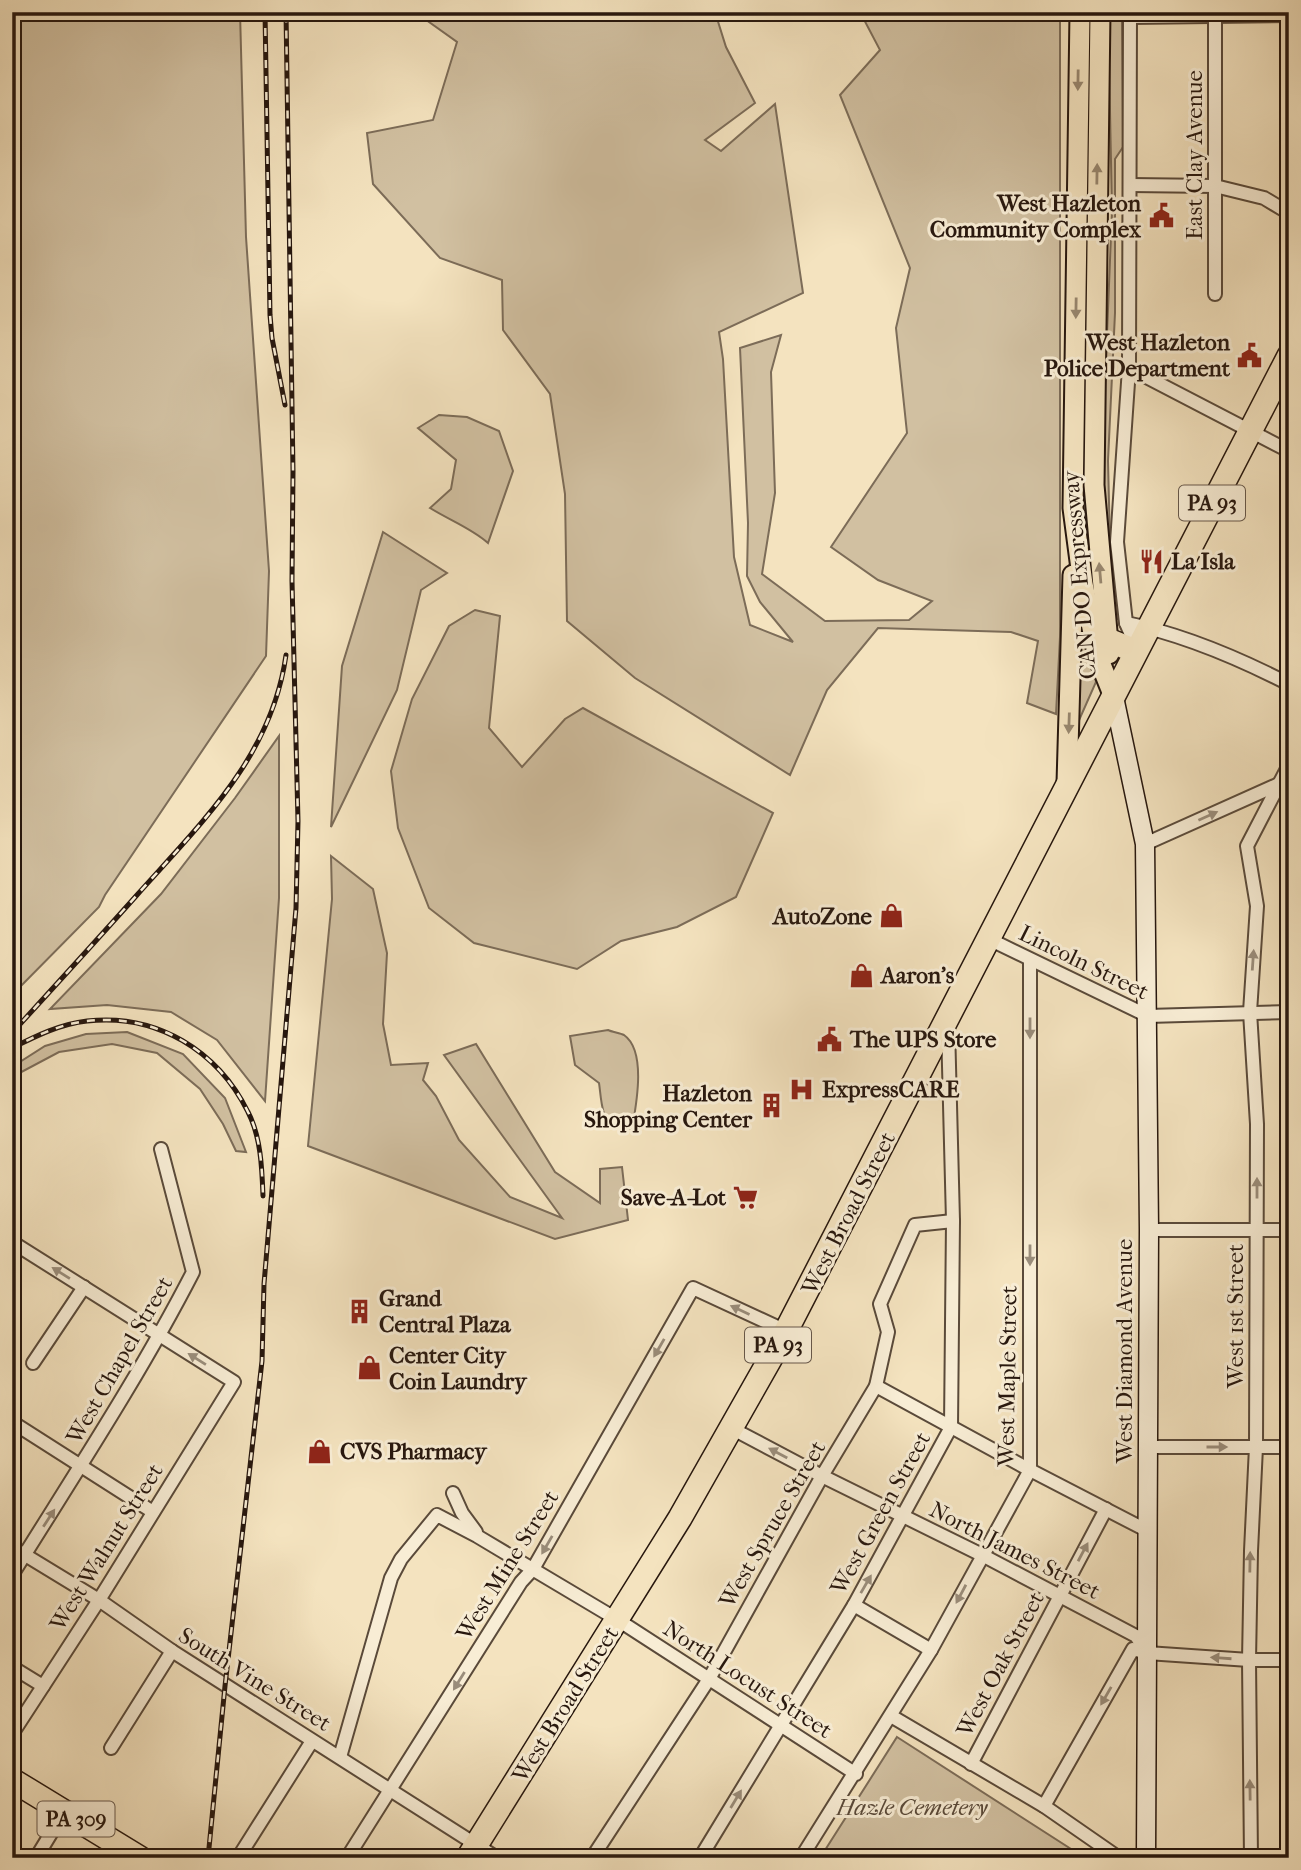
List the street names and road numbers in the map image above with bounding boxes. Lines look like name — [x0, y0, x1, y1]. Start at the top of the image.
street label: East Clay Avenue — [1181, 70, 1208, 240]
street label: CAN DO Expressway — [1057, 469, 1102, 680]
road number: PA 93 — [1179, 486, 1245, 520]
street label: Lincoln Street — [1015, 919, 1153, 1005]
street label: West Broad Street — [795, 1127, 901, 1300]
street label: West Diamond Avenue — [1111, 1239, 1138, 1464]
street label: West 1st Street — [1222, 1244, 1249, 1389]
street label: West Chapel Street — [60, 1272, 178, 1450]
street label: West Maple Street — [992, 1285, 1023, 1468]
road number: PA 93 — [745, 1328, 811, 1362]
street label: West Green Street — [824, 1427, 936, 1600]
street label: West Spruce Street — [713, 1436, 831, 1613]
street label: West Walnut Street — [44, 1459, 169, 1637]
street label: West Mine Street — [450, 1485, 564, 1646]
street label: North James Street — [925, 1496, 1105, 1605]
street label: West Oak Street — [950, 1587, 1050, 1742]
street label: North Locust Street — [658, 1615, 837, 1744]
street label: West Broad Street — [506, 1621, 624, 1788]
street label: South Vine Street — [174, 1622, 336, 1737]
road number: PA 309 — [38, 1801, 114, 1836]

